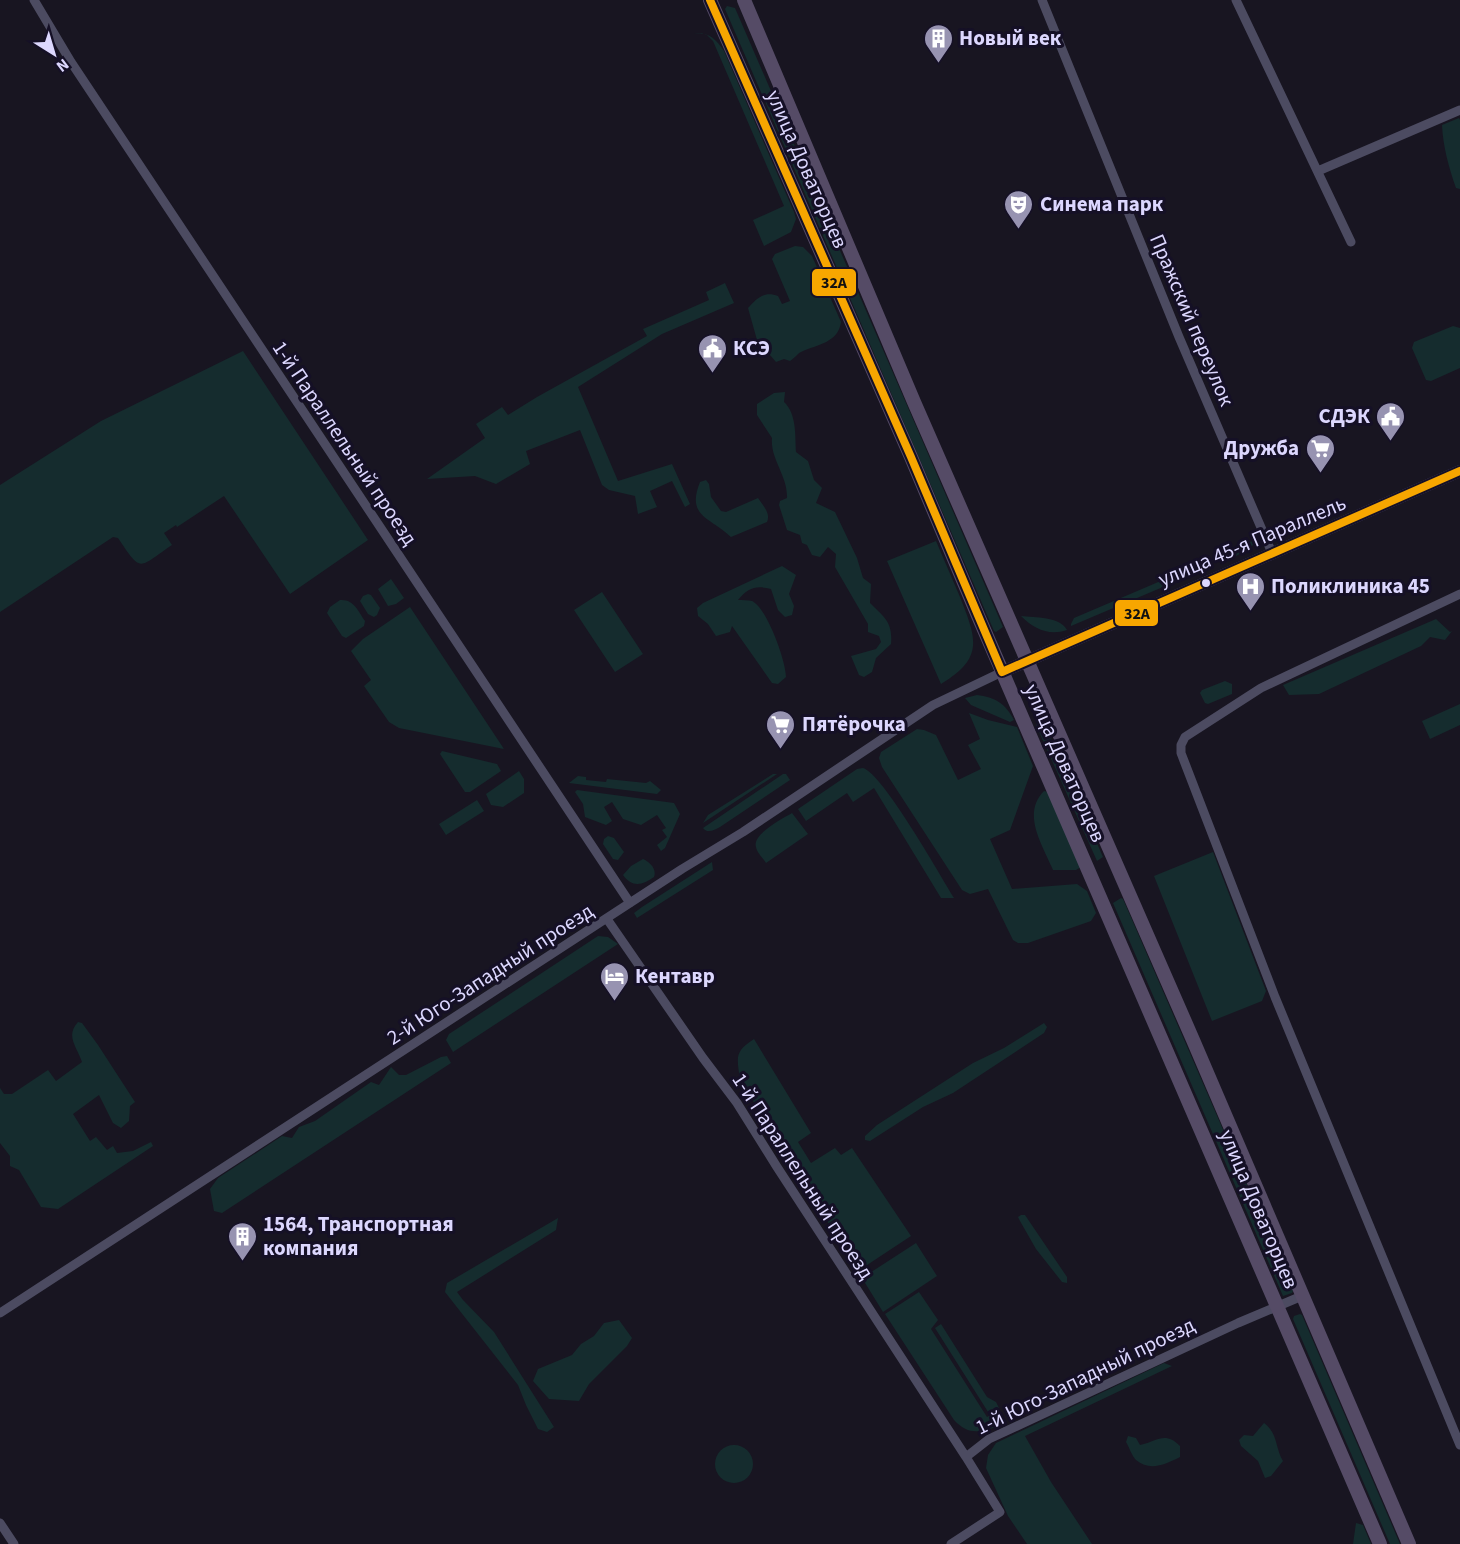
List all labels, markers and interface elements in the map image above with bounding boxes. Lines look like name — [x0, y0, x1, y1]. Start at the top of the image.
building icon: Новый век — [922, 22, 954, 64]
place label: Новый век — [959, 23, 1062, 53]
north arrow — [24, 24, 84, 84]
text: N — [52, 53, 73, 77]
street label: улица Доваторцев — [759, 85, 855, 253]
theatre icon: Синема парк — [1003, 188, 1035, 230]
place label: Синема парк — [1040, 189, 1164, 219]
street label: Пражский переулок — [1142, 229, 1242, 411]
line badge: 32A — [811, 268, 857, 297]
text: 32A — [821, 272, 848, 294]
public building icon: КСЭ — [696, 332, 728, 374]
place label: КСЭ — [733, 333, 770, 363]
street label: 1-й Параллельный проезд — [265, 335, 425, 551]
public building icon: СДЭК — [1375, 400, 1407, 442]
place label: СДЭК — [1319, 401, 1371, 431]
supermarket icon: Дружба — [1304, 432, 1336, 474]
place label: Дружба — [1224, 433, 1299, 463]
street label: улица 45-я Параллель — [1153, 488, 1351, 594]
hospital icon: Поликлиника 45 — [1234, 570, 1266, 612]
place label: Поликлиника 45 — [1271, 571, 1430, 601]
unlabelled marker — [1200, 577, 1212, 589]
line badge: 32A — [1114, 599, 1159, 627]
text: 32A — [1124, 603, 1151, 625]
street label: улица Доваторцев — [1017, 679, 1113, 847]
supermarket icon: Пятёрочка — [765, 708, 797, 750]
place label: Пятёрочка — [802, 709, 906, 739]
street label: 2-й Юго-Западный проезд — [381, 896, 599, 1052]
hotel icon: Кентавр — [598, 960, 630, 1002]
place label: Кентавр — [635, 961, 715, 991]
street label: 1-й Параллельный проезд — [725, 1067, 881, 1285]
street label: улица Доваторцев — [1212, 1125, 1306, 1293]
place label: 1564, Транспортная компания — [263, 1209, 454, 1263]
building icon: 1564, Транспортная компания — [226, 1220, 258, 1262]
street label: 1-й Юго-Западный проезд — [970, 1310, 1200, 1442]

